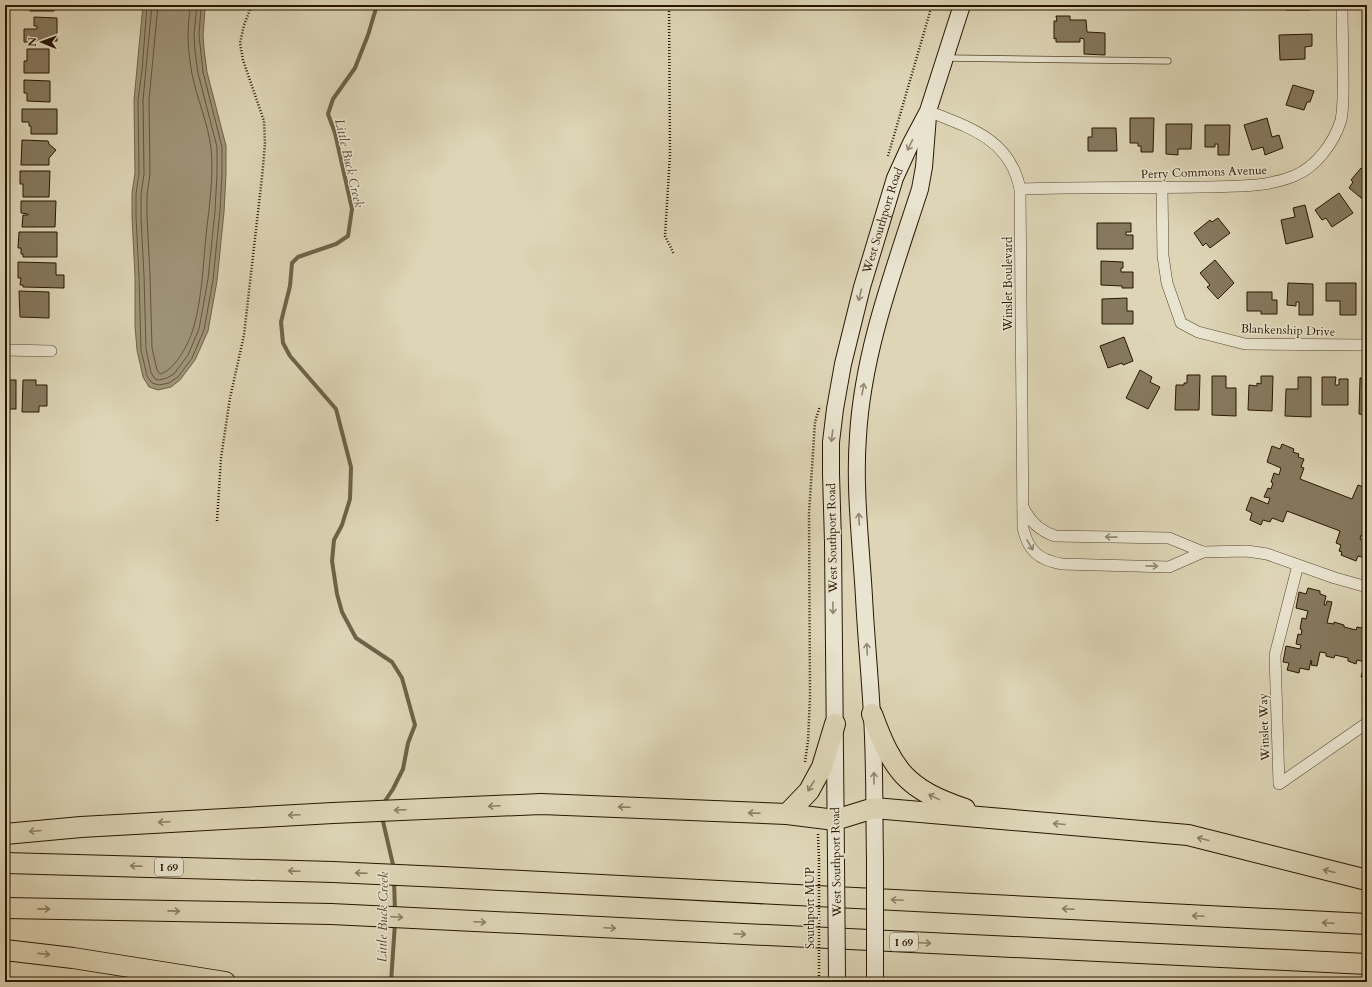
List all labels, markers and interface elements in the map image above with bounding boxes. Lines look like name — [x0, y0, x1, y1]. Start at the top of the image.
north arrow — [22, 22, 62, 62]
text: N — [25, 36, 40, 47]
water label: Little Buck Creek — [330, 117, 368, 210]
one-way arrow — [906, 139, 913, 151]
street label: Perry Commons Avenue — [1141, 162, 1267, 182]
street label: West Southport Road — [858, 164, 907, 276]
street label: Winslet Boulevard — [1000, 236, 1016, 332]
one-way arrow — [856, 288, 864, 301]
street label: Blankenship Drive — [1240, 320, 1336, 340]
one-way arrow — [859, 383, 867, 396]
one-way arrow — [828, 429, 836, 442]
street label: West Southport Road — [823, 482, 841, 594]
one-way arrow — [856, 513, 863, 526]
one-way arrow — [1105, 533, 1118, 541]
one-way arrow — [1026, 539, 1034, 551]
one-way arrow — [1145, 562, 1158, 570]
one-way arrow — [829, 601, 837, 614]
one-way arrow — [863, 643, 871, 656]
street label: Winslet Way — [1255, 692, 1273, 762]
one-way arrow — [870, 772, 878, 785]
one-way arrow — [807, 781, 815, 792]
one-way arrow — [928, 793, 940, 800]
one-way arrow — [488, 803, 501, 810]
one-way arrow — [618, 804, 631, 811]
one-way arrow — [394, 806, 407, 814]
street label: West Southport Road — [827, 806, 845, 918]
one-way arrow — [748, 809, 761, 816]
one-way arrow — [288, 811, 301, 818]
one-way arrow — [158, 819, 171, 826]
one-way arrow — [1053, 820, 1066, 828]
one-way arrow — [29, 827, 42, 835]
one-way arrow — [1197, 834, 1210, 842]
road number: I 69 — [155, 858, 183, 876]
one-way arrow — [130, 863, 143, 870]
one-way arrow — [1323, 866, 1336, 874]
one-way arrow — [288, 867, 301, 875]
street label: Southport MUP — [802, 867, 818, 949]
one-way arrow — [355, 870, 368, 877]
water label: Little Buck Creek — [373, 871, 393, 963]
one-way arrow — [891, 897, 904, 904]
one-way arrow — [37, 905, 50, 913]
one-way arrow — [1062, 906, 1075, 913]
one-way arrow — [167, 907, 180, 915]
one-way arrow — [1192, 912, 1205, 920]
one-way arrow — [390, 914, 403, 921]
one-way arrow — [473, 918, 486, 925]
one-way arrow — [1322, 919, 1335, 926]
one-way arrow — [603, 924, 616, 932]
one-way arrow — [733, 930, 746, 938]
road number: I 69 — [890, 933, 918, 951]
one-way arrow — [918, 939, 931, 947]
one-way arrow — [37, 951, 50, 958]

